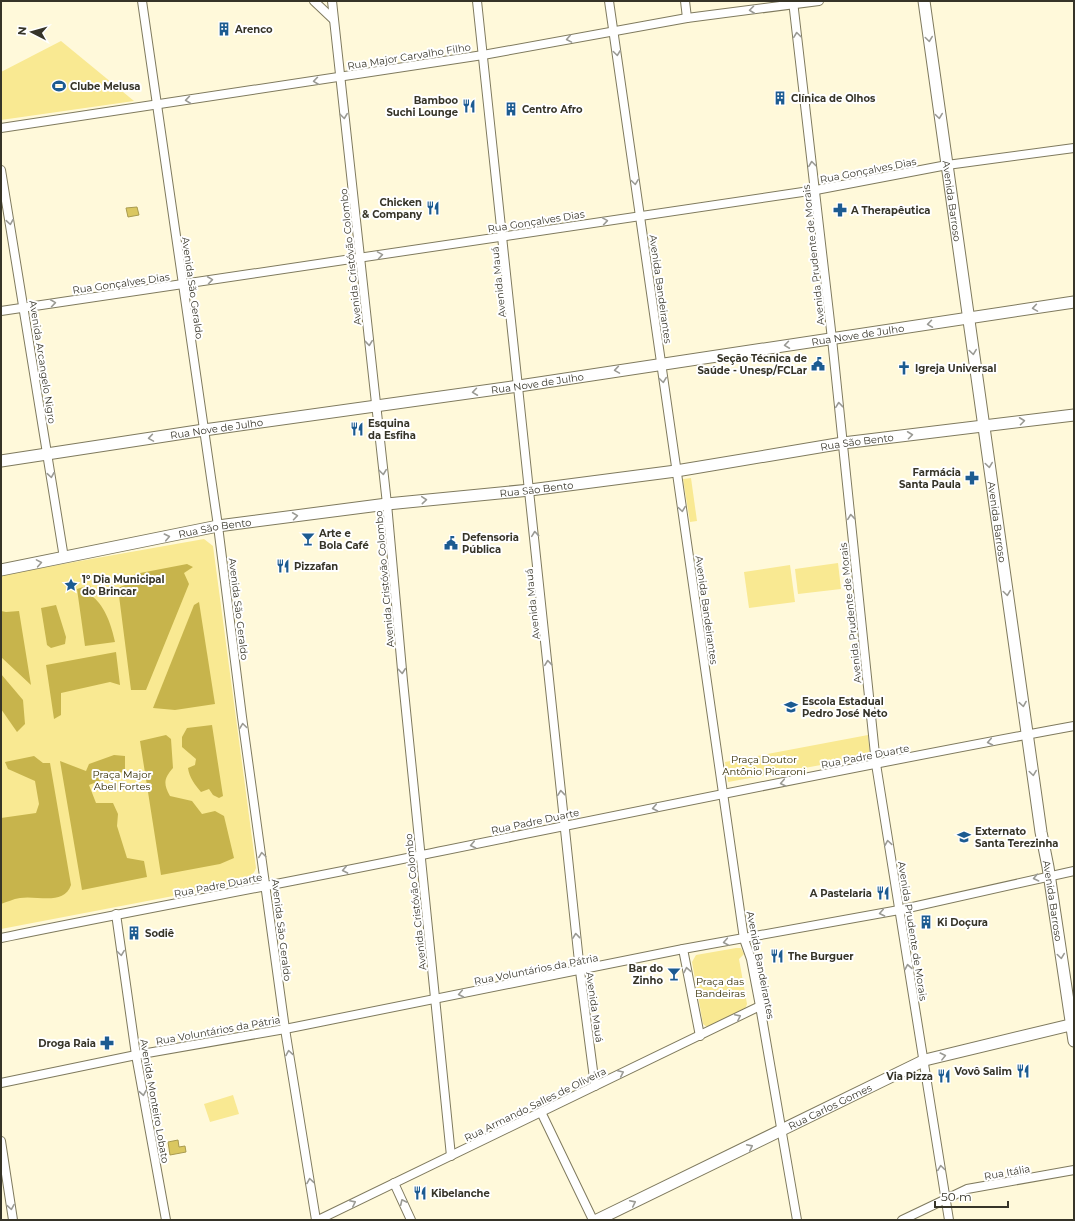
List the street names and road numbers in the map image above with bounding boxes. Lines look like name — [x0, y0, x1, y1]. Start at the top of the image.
street label: Rua Major Carvalho Filho — [346, 40, 472, 73]
street label: Rua Gonçalves Dias — [819, 155, 918, 186]
street label: Avenida Barroso — [940, 160, 964, 242]
street label: Avenida Prudente de Morais — [800, 184, 827, 326]
street label: Avenida Cristóvão Colombo — [337, 188, 364, 326]
street label: Rua Gonçalves Dias — [487, 207, 586, 236]
street label: Avenida Bandeirantes — [646, 234, 675, 344]
street label: Avenida São Geraldo — [179, 236, 206, 340]
street label: Avenida Mauá — [488, 246, 509, 318]
street label: Rua Gonçalves Dias — [72, 270, 171, 297]
street label: Avenida Arcangelo Nigro — [26, 300, 59, 425]
street label: Rua Nove de Julho — [811, 322, 905, 349]
street label: Rua Nove de Julho — [490, 370, 585, 397]
street label: Rua Nove de Julho — [169, 416, 264, 442]
street label: Rua São Bento — [819, 431, 894, 454]
street label: Rua São Bento — [499, 478, 574, 500]
street label: Avenida Barroso — [985, 481, 1009, 563]
street label: Avenida Cristóvão Colombo — [372, 510, 397, 648]
street label: Rua São Bento — [177, 516, 252, 541]
street label: Avenida Prudente de Morais — [837, 542, 864, 684]
street label: Avenida Bandeirantes — [692, 555, 721, 665]
street label: Avenida São Geraldo — [226, 557, 251, 661]
street label: Avenida Mauá — [522, 568, 543, 640]
street label: Rua Padre Duarte — [820, 742, 910, 771]
street label: Rua Padre Duarte — [490, 806, 580, 837]
street label: Avenida Cristóvão Colombo — [402, 833, 429, 971]
street label: Avenida Barroso — [1040, 859, 1065, 942]
street label: Avenida Prudente de Morais — [895, 860, 930, 1002]
street label: Rua Padre Duarte — [173, 871, 263, 900]
street label: Avenida São Geraldo — [269, 878, 294, 982]
street label: Avenida Bandeirantes — [744, 910, 777, 1020]
street label: Rua Voluntários da Pátria — [473, 951, 599, 988]
street label: Avenida Mauá — [583, 971, 606, 1043]
street label: Rua Voluntários da Pátria — [155, 1013, 281, 1048]
street label: Avenida Monteiro Lobato — [137, 1038, 172, 1164]
street label: Rua Armando Salles de Oliveira — [462, 1064, 608, 1145]
street label: Rua Carlos Gomes — [786, 1081, 874, 1133]
street label: Rua Itália — [983, 1162, 1031, 1183]

